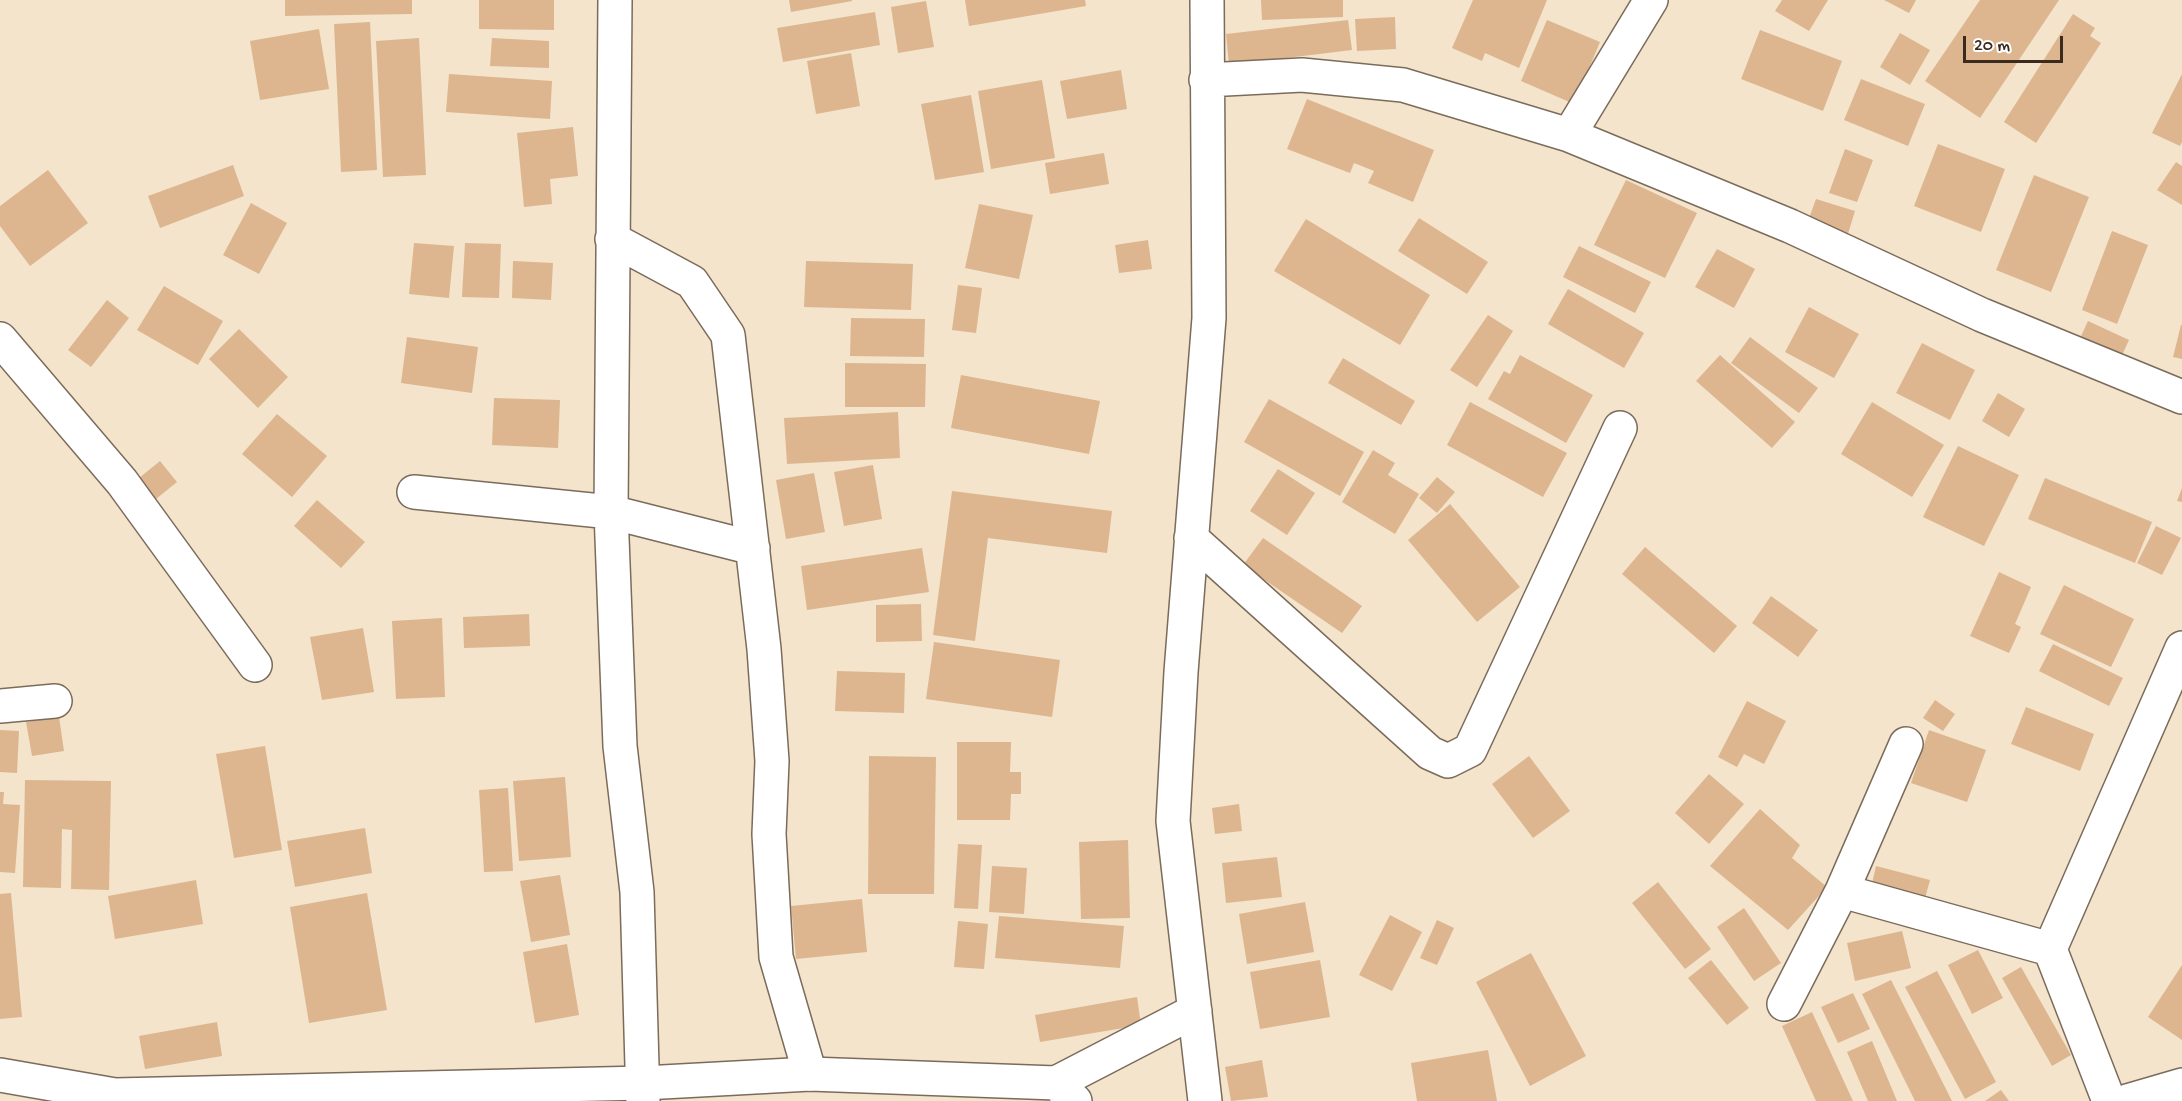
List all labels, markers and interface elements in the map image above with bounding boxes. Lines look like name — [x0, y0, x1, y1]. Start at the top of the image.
scale bar — [1966, 24, 2066, 62]
text: 20 m — [1974, 36, 2010, 57]

